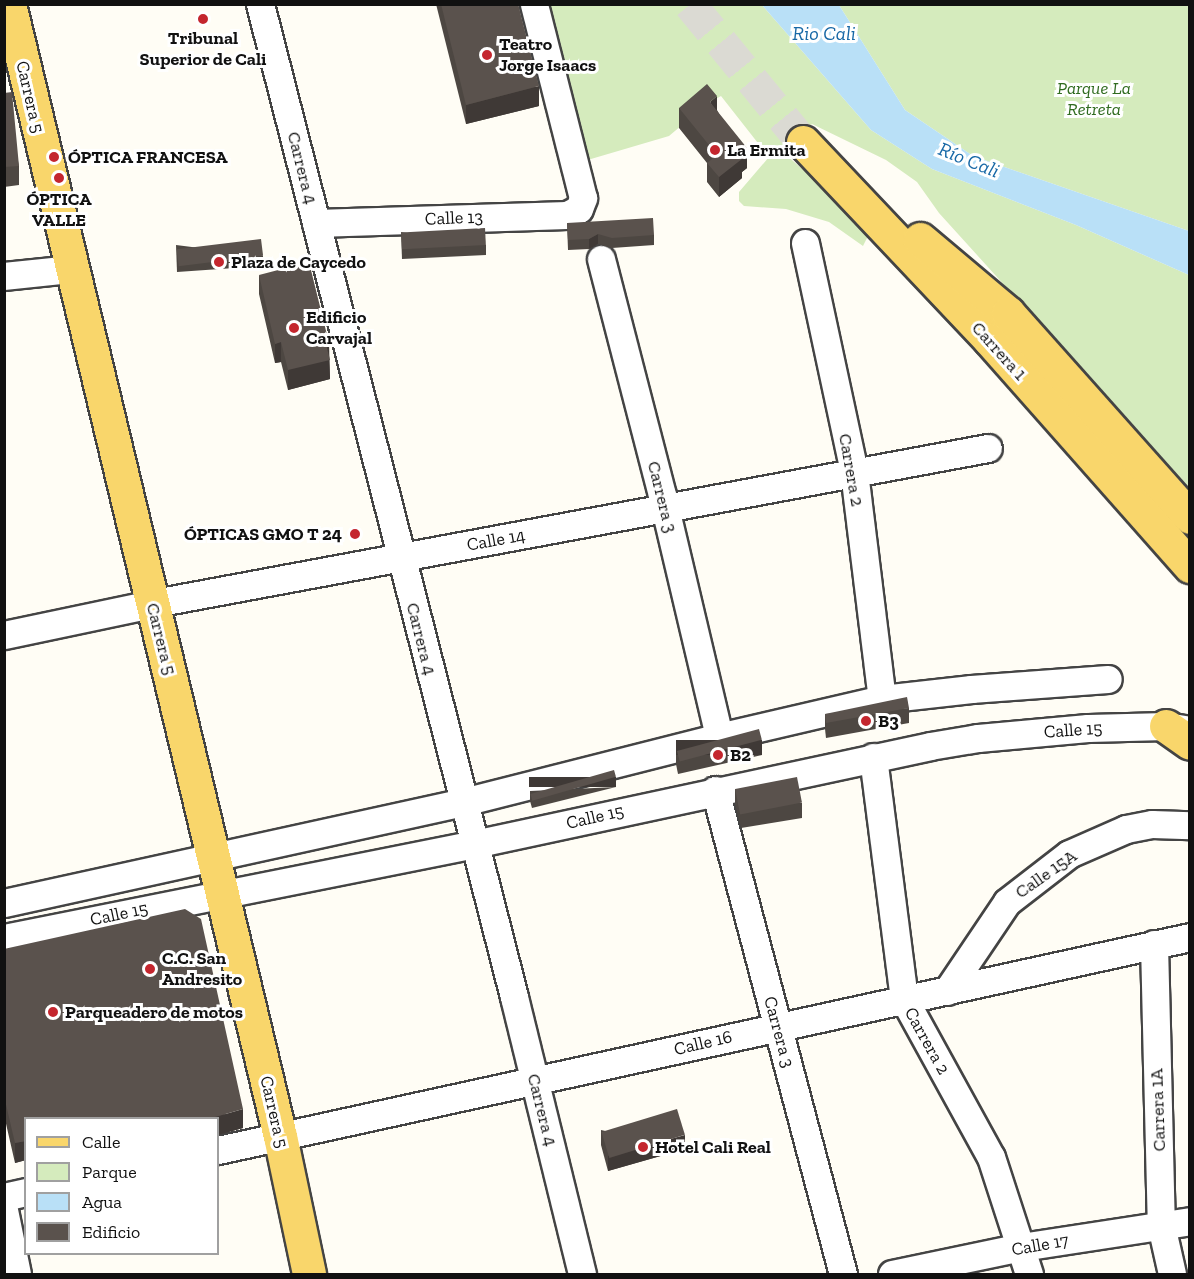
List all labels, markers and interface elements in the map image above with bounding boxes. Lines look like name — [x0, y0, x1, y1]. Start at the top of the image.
marker: Tribunal Superior de Cali — [196, 12, 210, 26]
water label: Rio Cali — [792, 21, 856, 45]
place label: Tribunal Superior de Cali — [139, 28, 267, 70]
place label: Teatro Jorge Isaacs — [499, 34, 596, 76]
marker: Teatro Jorge Isaacs — [480, 48, 494, 62]
street label: Carrera 5 — [11, 59, 49, 135]
park label: Parque La Retreta — [1057, 78, 1131, 121]
street label: Carrera 4 — [283, 130, 321, 206]
water label: Río Cali — [935, 137, 1003, 183]
place label: La Ermita — [727, 139, 806, 161]
marker: La Ermita — [708, 143, 722, 157]
place label: ÓPTICA FRANCESA — [68, 146, 228, 168]
marker: ÓPTICA FRANCESA — [45, 148, 63, 166]
marker: ÓPTICA VALLE — [50, 169, 68, 187]
place label: ÓPTICA VALLE — [26, 189, 92, 232]
street label: Calle 13 — [425, 206, 483, 230]
place label: Plaza de Caycedo — [231, 251, 366, 273]
marker: Plaza de Caycedo — [212, 255, 226, 269]
place label: Edificio Carvajal — [306, 307, 372, 350]
street label: Carrera 1 — [967, 317, 1031, 385]
marker: Edificio Carvajal — [287, 321, 301, 335]
street label: Carrera 2 — [834, 432, 868, 508]
street label: Carrera 3 — [643, 459, 681, 535]
place label: ÓPTICAS GMO T 24 — [184, 523, 342, 545]
street label: Calle 14 — [465, 524, 527, 556]
marker: ÓPTICAS GMO T 24 — [346, 525, 364, 543]
street label: Carrera 5 — [142, 601, 180, 677]
street label: Carrera 4 — [402, 601, 440, 677]
place label: B3 — [878, 710, 899, 732]
marker: B3 — [859, 714, 873, 728]
street label: Calle 15 — [1043, 717, 1103, 743]
place label: B2 — [730, 744, 751, 766]
marker: B2 — [711, 748, 725, 762]
street label: Calle 15 — [564, 800, 626, 834]
street label: Calle 15A — [1011, 845, 1081, 903]
street label: Calle 15 — [88, 897, 150, 931]
place label: C.C. San Andresito — [162, 948, 242, 990]
marker: C.C. San Andresito — [143, 962, 157, 976]
street label: Carrera 3 — [759, 994, 799, 1070]
place label: Parqueadero de motos — [65, 1001, 243, 1023]
street label: Carrera 2 — [900, 1004, 954, 1078]
marker: Parqueadero de motos — [46, 1005, 60, 1019]
street label: Calle 16 — [672, 1026, 734, 1060]
street label: Carrera 1A — [1146, 1068, 1170, 1152]
street label: Carrera 4 — [523, 1072, 561, 1148]
street label: Carrera 5 — [255, 1074, 293, 1150]
legend — [24, 1117, 219, 1255]
text: Calle — [82, 1131, 120, 1153]
place label: Hotel Cali Real — [655, 1136, 771, 1158]
marker: Hotel Cali Real — [636, 1140, 650, 1154]
text: Parque — [82, 1161, 137, 1183]
text: Agua — [82, 1191, 122, 1213]
text: Edificio — [82, 1221, 140, 1243]
street label: Calle 17 — [1010, 1229, 1070, 1261]

